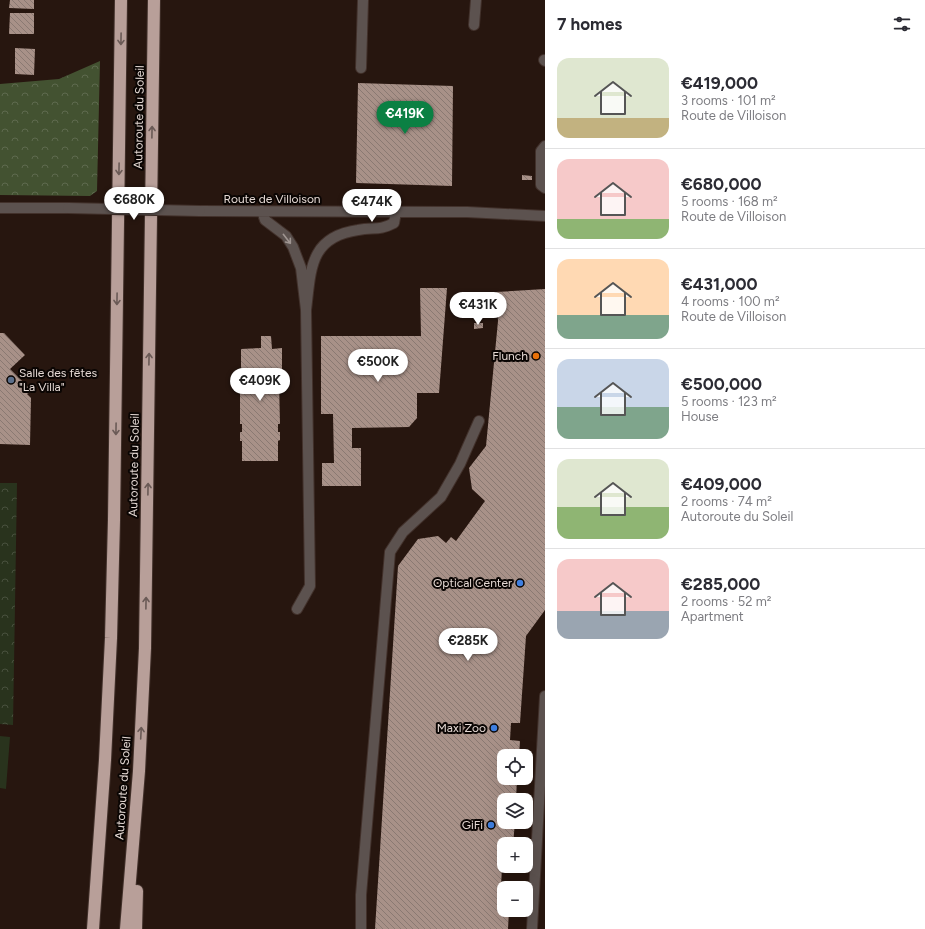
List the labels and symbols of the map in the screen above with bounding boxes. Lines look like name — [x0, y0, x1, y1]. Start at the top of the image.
one-way arrow — [117, 32, 124, 45]
street label: Autoroute du Soleil — [131, 65, 147, 169]
pin: €419K — [377, 101, 433, 135]
one-way arrow — [148, 126, 156, 139]
one-way arrow — [115, 162, 123, 175]
pin: €680K — [106, 187, 162, 221]
pin: €474K — [344, 189, 400, 223]
street label: Route de Villoison — [223, 192, 321, 206]
one-way arrow — [283, 233, 292, 244]
one-way arrow — [113, 292, 121, 305]
pin: €431K — [450, 292, 506, 326]
pin: €500K — [350, 349, 406, 383]
place label: Flunch — [492, 349, 528, 363]
marker: Flunch — [531, 351, 541, 361]
one-way arrow — [145, 353, 153, 366]
place label: Salle des fêtes "La Villa" — [19, 366, 97, 394]
pin: €409K — [232, 368, 288, 402]
marker: Salle des fêtes "La Villa" — [6, 375, 16, 385]
street label: Autoroute du Soleil — [126, 413, 142, 517]
one-way arrow — [112, 422, 120, 435]
one-way arrow — [144, 483, 152, 496]
place label: Optical Center — [433, 576, 512, 590]
marker: Optical Center — [515, 578, 525, 588]
one-way arrow — [142, 597, 150, 610]
pin: €285K — [440, 628, 496, 662]
place label: Maxi Zoo — [437, 721, 486, 735]
marker: Maxi Zoo — [489, 723, 499, 733]
one-way arrow — [137, 726, 145, 739]
street label: Autoroute du Soleil — [112, 736, 134, 840]
place label: GiFi — [462, 818, 483, 832]
marker: GiFi — [486, 820, 496, 830]

